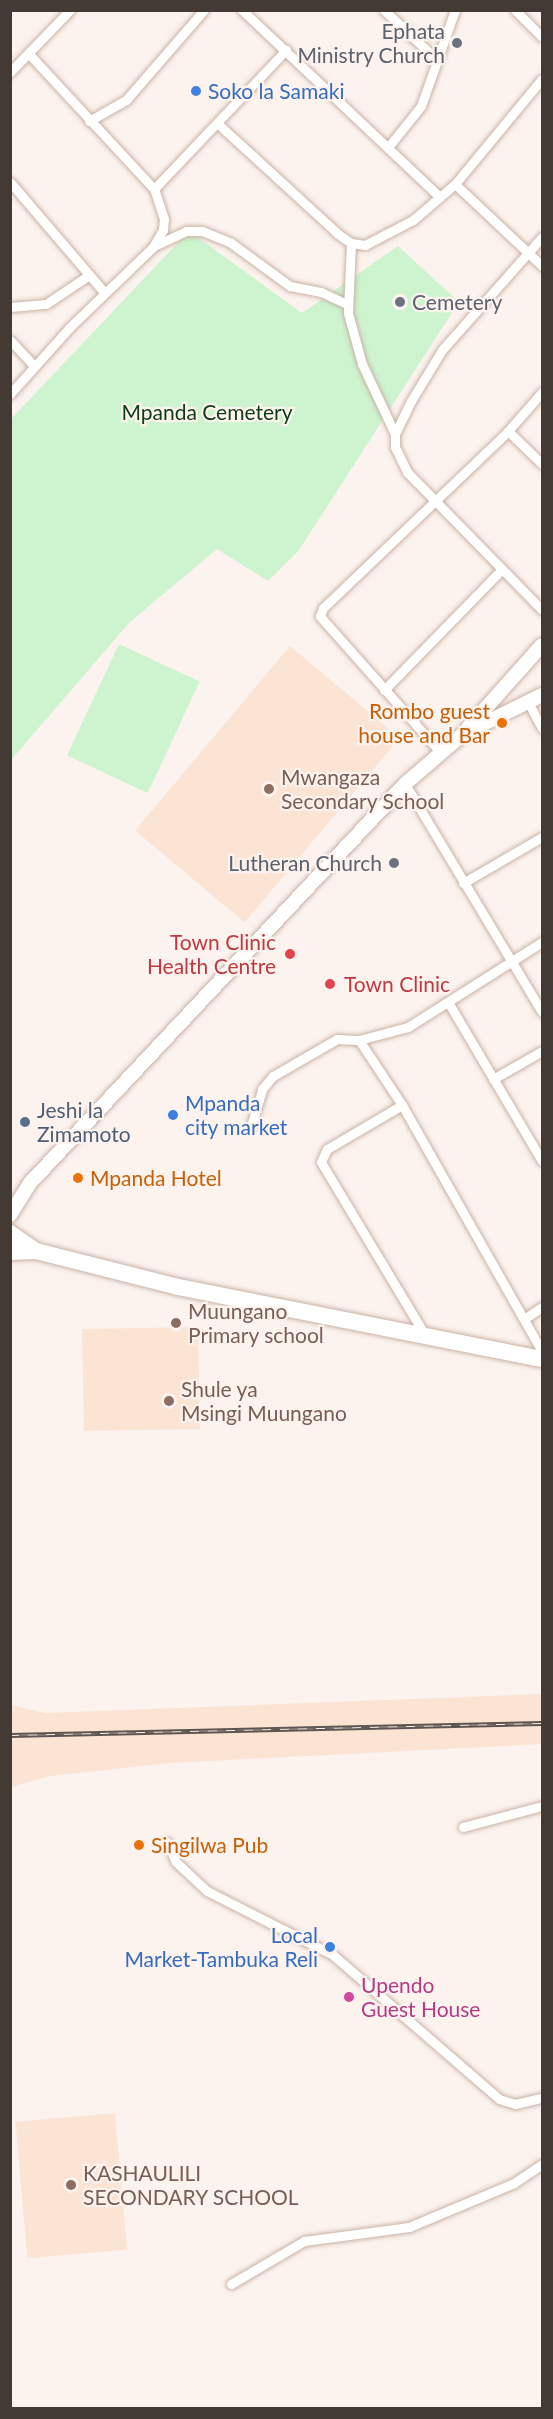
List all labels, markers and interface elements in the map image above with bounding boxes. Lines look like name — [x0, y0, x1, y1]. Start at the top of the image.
place label: Ephata Ministry Church — [297, 18, 445, 68]
marker: Ephata Ministry Church — [450, 36, 464, 50]
place label: Soko la Samaki — [208, 78, 344, 104]
marker: Soko la Samaki — [189, 84, 203, 98]
place label: Cemetery — [412, 289, 502, 315]
marker: Cemetery — [393, 295, 407, 309]
park label: Mpanda Cemetery — [121, 399, 293, 425]
place label: Rombo guest house and Bar — [358, 698, 490, 748]
marker: Rombo guest house and Bar — [495, 716, 509, 730]
place label: Mwangaza Secondary School — [281, 764, 445, 814]
marker: Mwangaza Secondary School — [262, 782, 276, 796]
place label: Lutheran Church — [228, 850, 382, 876]
marker: Lutheran Church — [387, 856, 401, 870]
place label: Town Clinic Health Centre — [147, 929, 276, 979]
marker: Town Clinic Health Centre — [281, 945, 299, 963]
place label: Town Clinic — [344, 971, 450, 997]
marker: Town Clinic — [321, 975, 339, 993]
place label: Mpanda city market — [185, 1090, 288, 1140]
place label: Jeshi la Zimamoto — [37, 1097, 131, 1147]
marker: Mpanda city market — [166, 1108, 180, 1122]
marker: Jeshi la Zimamoto — [18, 1115, 32, 1129]
place label: Mpanda Hotel — [90, 1165, 222, 1191]
marker: Mpanda Hotel — [71, 1171, 85, 1185]
place label: Muungano Primary school — [188, 1298, 324, 1348]
marker: Muungano Primary school — [169, 1316, 183, 1330]
place label: Shule ya Msingi Muungano — [181, 1376, 347, 1426]
marker: Shule ya Msingi Muungano — [162, 1394, 176, 1408]
place label: Singilwa Pub — [151, 1832, 268, 1858]
marker: Singilwa Pub — [132, 1838, 146, 1852]
place label: Local Market-Tambuka Reli — [124, 1922, 318, 1972]
marker: Local Market-Tambuka Reli — [323, 1940, 337, 1954]
place label: Upendo Guest House — [361, 1972, 480, 2022]
marker: Upendo Guest House — [342, 1990, 356, 2004]
place label: KASHAULILI SECONDARY SCHOOL — [83, 2160, 299, 2210]
marker: KASHAULILI SECONDARY SCHOOL — [64, 2178, 78, 2192]

